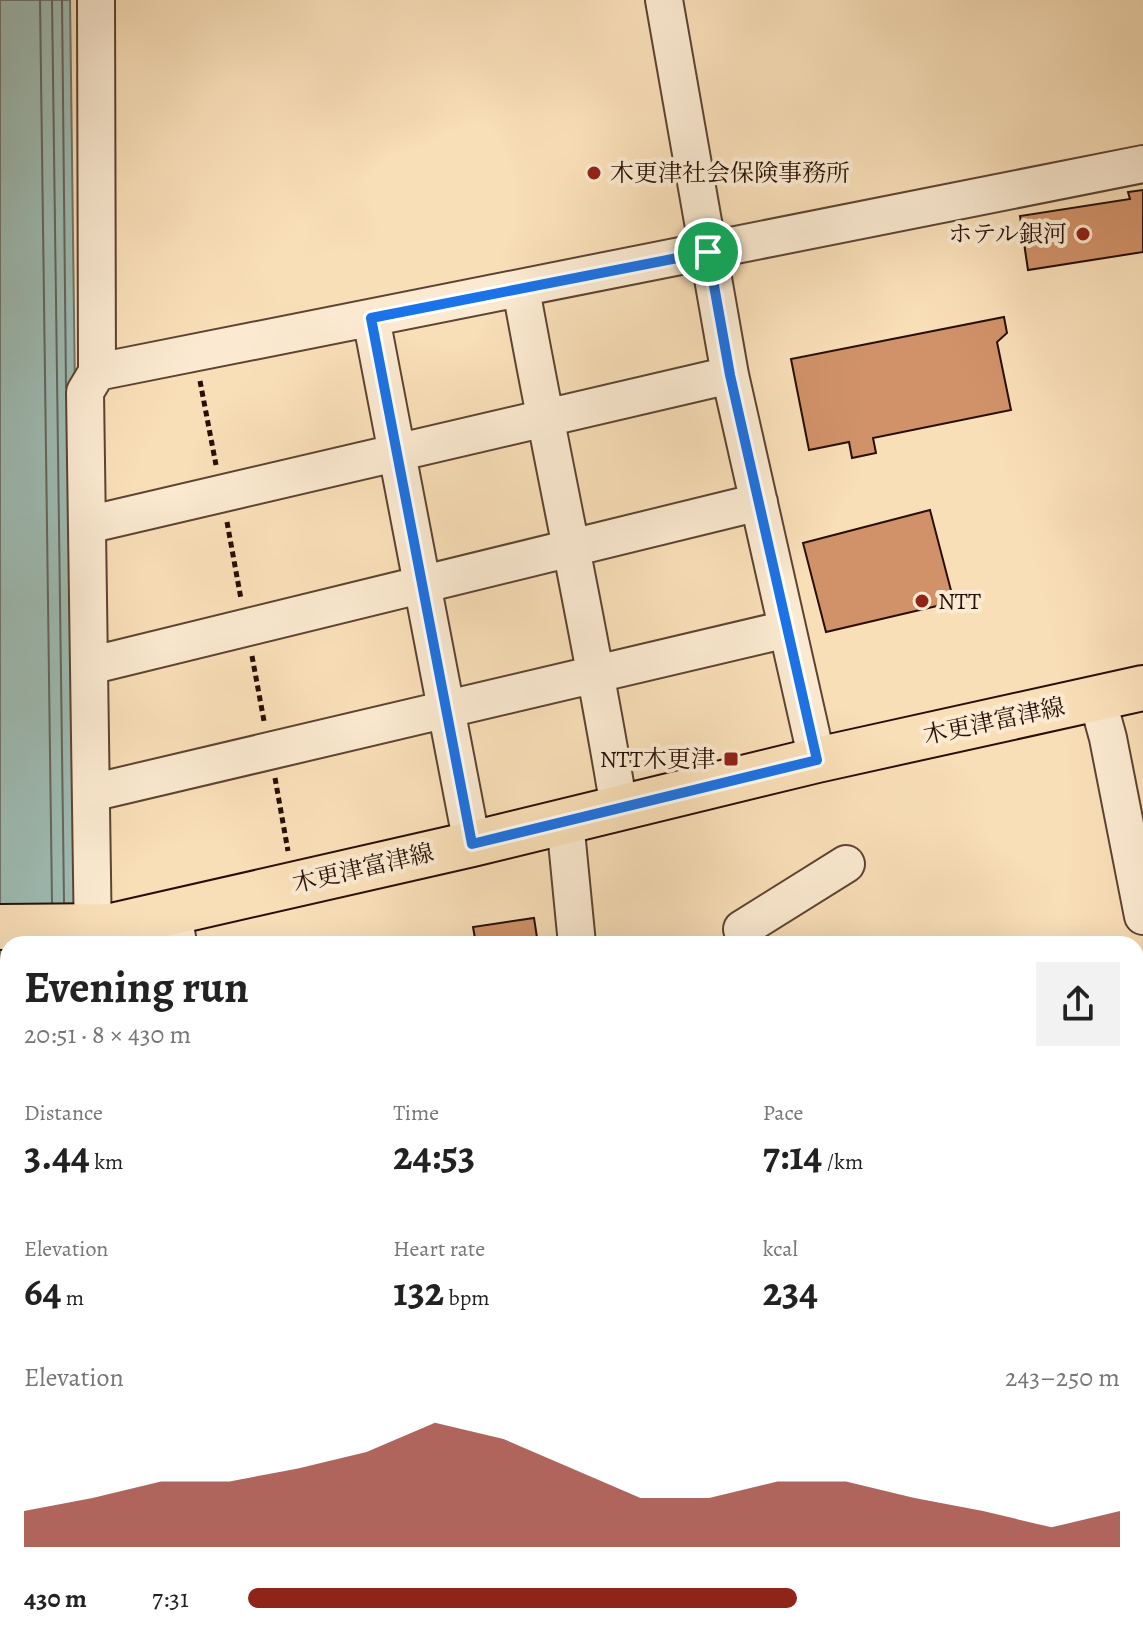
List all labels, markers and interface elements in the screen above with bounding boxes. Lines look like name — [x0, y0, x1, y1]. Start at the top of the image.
place label: 木更津社会保険事務所 — [610, 157, 850, 189]
marker: 木更津社会保険事務所 — [585, 164, 603, 182]
pin — [674, 218, 742, 286]
place label: ホテル銀河 — [948, 218, 1067, 250]
marker: ホテル銀河 — [1074, 225, 1092, 243]
icon: arrive — [686, 230, 730, 274]
place label: NTT — [938, 585, 981, 617]
marker: NTT — [913, 592, 931, 610]
street label: 木更津富津線 — [920, 690, 1068, 752]
place label: NTT木更津 — [600, 743, 715, 775]
marker: NTT木更津 — [722, 750, 740, 768]
street label: 木更津富津線 — [289, 836, 437, 900]
text: Evening run — [24, 957, 249, 1017]
button: share — [1036, 962, 1120, 1046]
text: 20:51 · 8 × 430 m — [24, 1017, 191, 1052]
text: Distance — [24, 1098, 103, 1128]
text: Time — [393, 1098, 439, 1128]
text: Pace — [763, 1098, 803, 1128]
text: 3.44 — [24, 1128, 90, 1183]
text: 24:53 — [393, 1128, 475, 1183]
text: 7:14 — [763, 1128, 822, 1183]
text: km — [90, 1147, 123, 1177]
text: /km — [822, 1147, 863, 1177]
text: Elevation — [24, 1234, 108, 1264]
text: Heart rate — [393, 1234, 485, 1264]
text: kcal — [763, 1234, 798, 1264]
text: 64 — [24, 1264, 61, 1319]
text: 132 — [393, 1264, 444, 1319]
text: 234 — [763, 1264, 818, 1319]
text: m — [61, 1283, 84, 1313]
text: bpm — [444, 1283, 490, 1313]
text: Elevation — [24, 1360, 124, 1395]
text: 243–250 m — [1005, 1360, 1120, 1395]
text: 430 m — [24, 1581, 87, 1616]
text: 7:31 — [152, 1581, 189, 1616]

